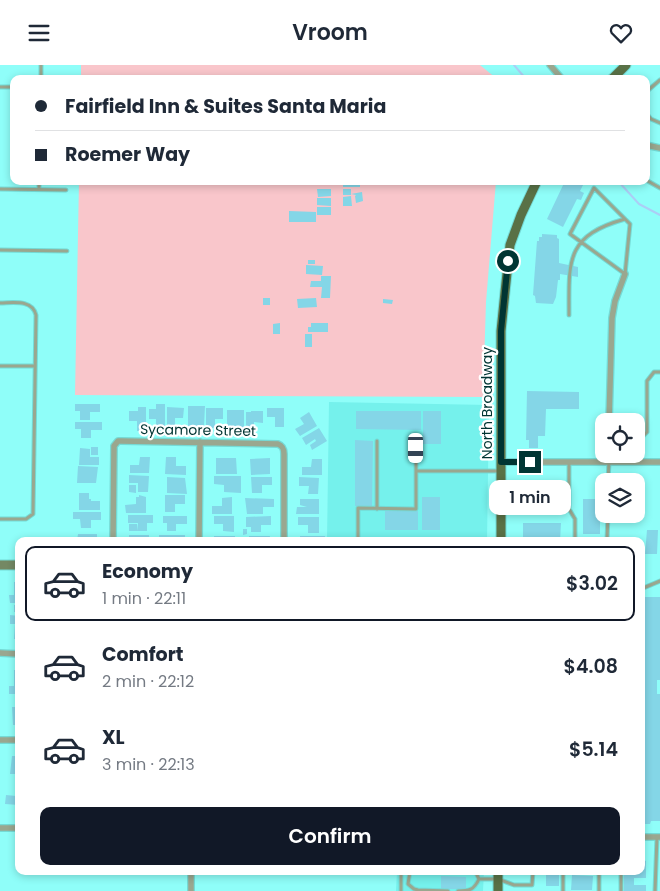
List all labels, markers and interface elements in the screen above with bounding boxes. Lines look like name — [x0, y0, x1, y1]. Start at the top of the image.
text: Vroom — [292, 17, 368, 48]
icon: menu — [25, 19, 53, 47]
icon: heart — [607, 19, 635, 47]
text: Fairfield Inn & Suites Santa Maria — [65, 93, 386, 120]
text: Roemer Way — [65, 141, 190, 168]
route start — [497, 250, 519, 272]
street label: North Broadway — [477, 347, 497, 459]
map controls — [595, 413, 645, 523]
button: locate — [595, 413, 645, 463]
street label: Sycamore Street — [140, 419, 256, 441]
car — [408, 433, 423, 463]
route end — [519, 451, 541, 473]
button: layers — [595, 473, 645, 523]
callout: 1 min — [489, 479, 571, 515]
text: 1 min — [509, 486, 551, 509]
text: Economy — [102, 558, 193, 585]
icon: car — [42, 561, 87, 606]
text: $3.02 — [566, 570, 618, 597]
text: 1 min · 22:11 — [102, 587, 186, 610]
text: Comfort — [102, 641, 184, 668]
icon: car — [42, 644, 87, 689]
text: $4.08 — [564, 653, 618, 680]
text: 2 min · 22:12 — [102, 670, 194, 693]
text: XL — [102, 724, 125, 751]
icon: car — [42, 727, 87, 772]
text: $5.14 — [569, 736, 618, 763]
text: 3 min · 22:13 — [102, 753, 195, 776]
button: Confirm — [40, 807, 620, 865]

